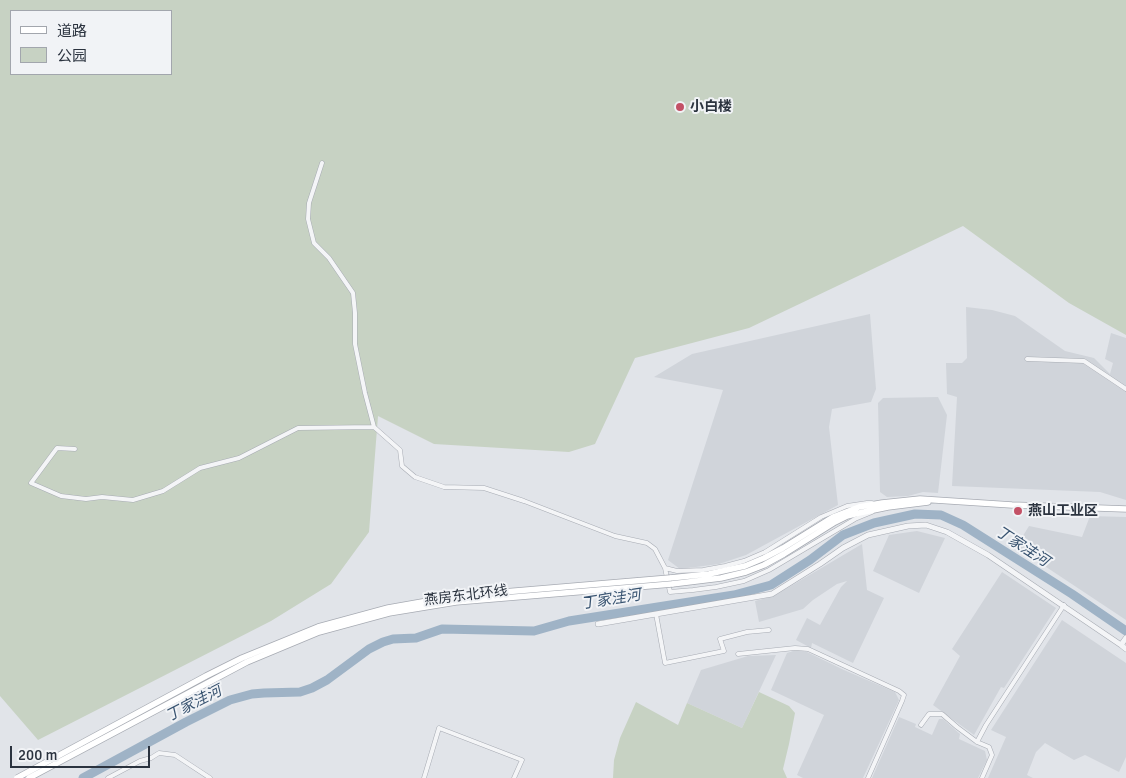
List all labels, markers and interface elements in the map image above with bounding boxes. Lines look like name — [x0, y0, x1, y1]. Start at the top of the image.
legend — [10, 10, 172, 75]
text: 道路 — [57, 22, 87, 40]
text: 公园 — [57, 47, 87, 65]
place label: 小白楼 — [690, 99, 732, 115]
marker: 小白楼 — [674, 101, 686, 113]
place label: 燕山工业区 — [1028, 503, 1098, 519]
marker: 燕山工业区 — [1012, 505, 1024, 517]
water label: 丁家洼河 — [992, 523, 1052, 571]
street label: 燕房东北环线 — [423, 583, 509, 609]
water label: 丁家洼河 — [580, 586, 642, 614]
water label: 丁家洼河 — [163, 682, 225, 726]
scale bar — [12, 736, 152, 768]
text: 200 m — [18, 746, 58, 764]

